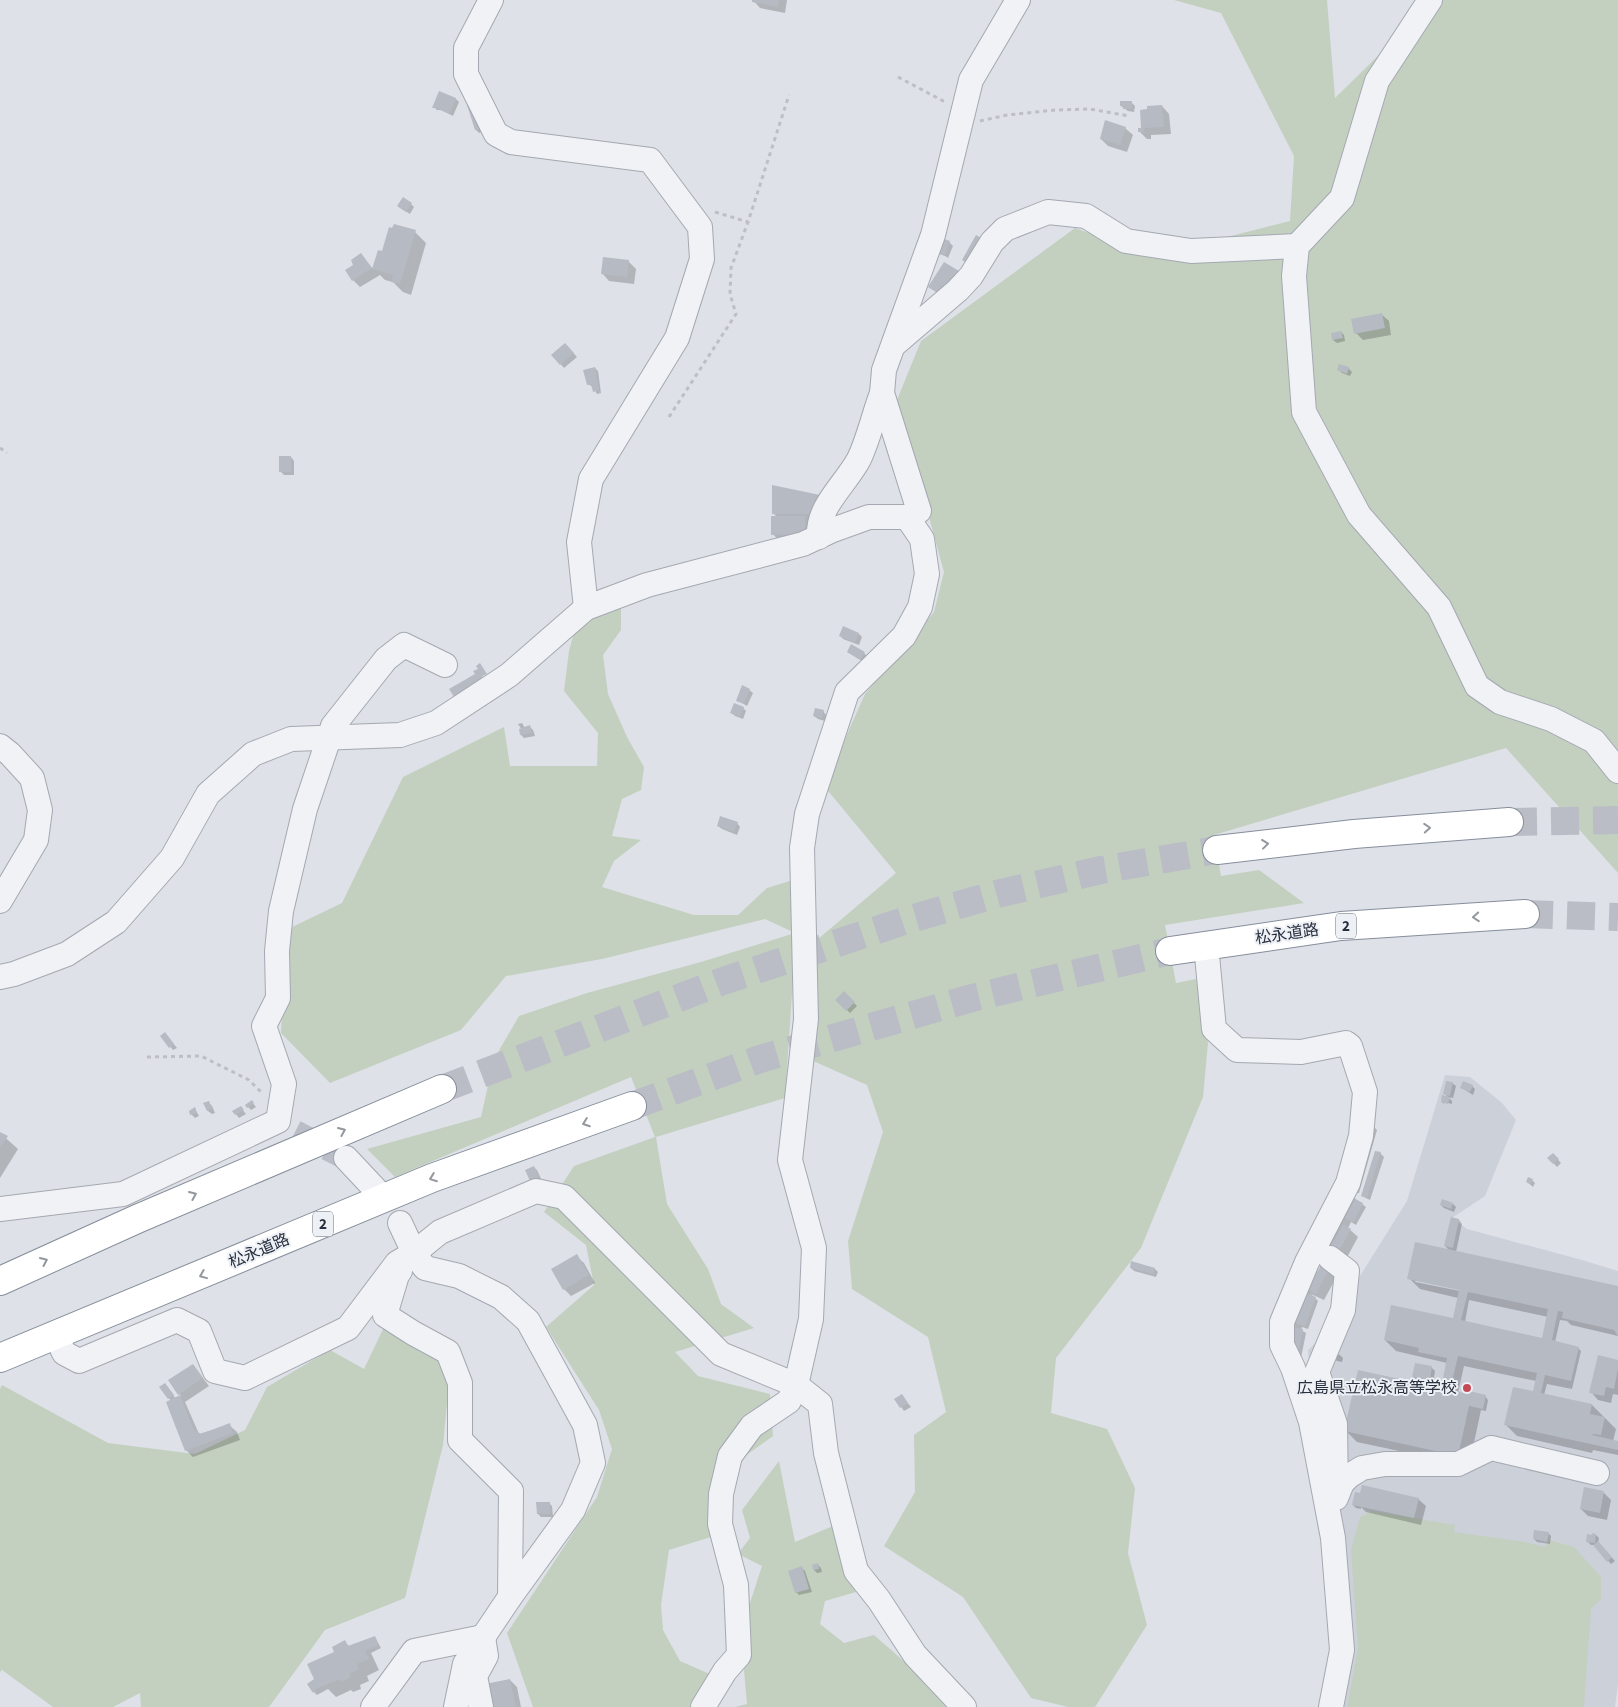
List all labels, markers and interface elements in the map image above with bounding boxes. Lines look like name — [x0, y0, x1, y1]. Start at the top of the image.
one-way arrow — [1423, 823, 1431, 834]
one-way arrow — [1261, 839, 1269, 850]
one-way arrow — [1472, 912, 1480, 923]
road number: 2 — [1336, 914, 1356, 938]
street label: 松永道路 — [1254, 919, 1320, 949]
one-way arrow — [582, 1117, 591, 1127]
one-way arrow — [338, 1127, 346, 1137]
one-way arrow — [429, 1172, 438, 1182]
one-way arrow — [188, 1190, 197, 1201]
road number: 2 — [313, 1212, 333, 1236]
street label: 松永道路 — [225, 1228, 293, 1274]
one-way arrow — [39, 1256, 48, 1267]
one-way arrow — [199, 1269, 207, 1279]
place label: 広島県立松永高等学校 — [1297, 1377, 1457, 1399]
marker: 広島県立松永高等学校 — [1461, 1382, 1473, 1394]

